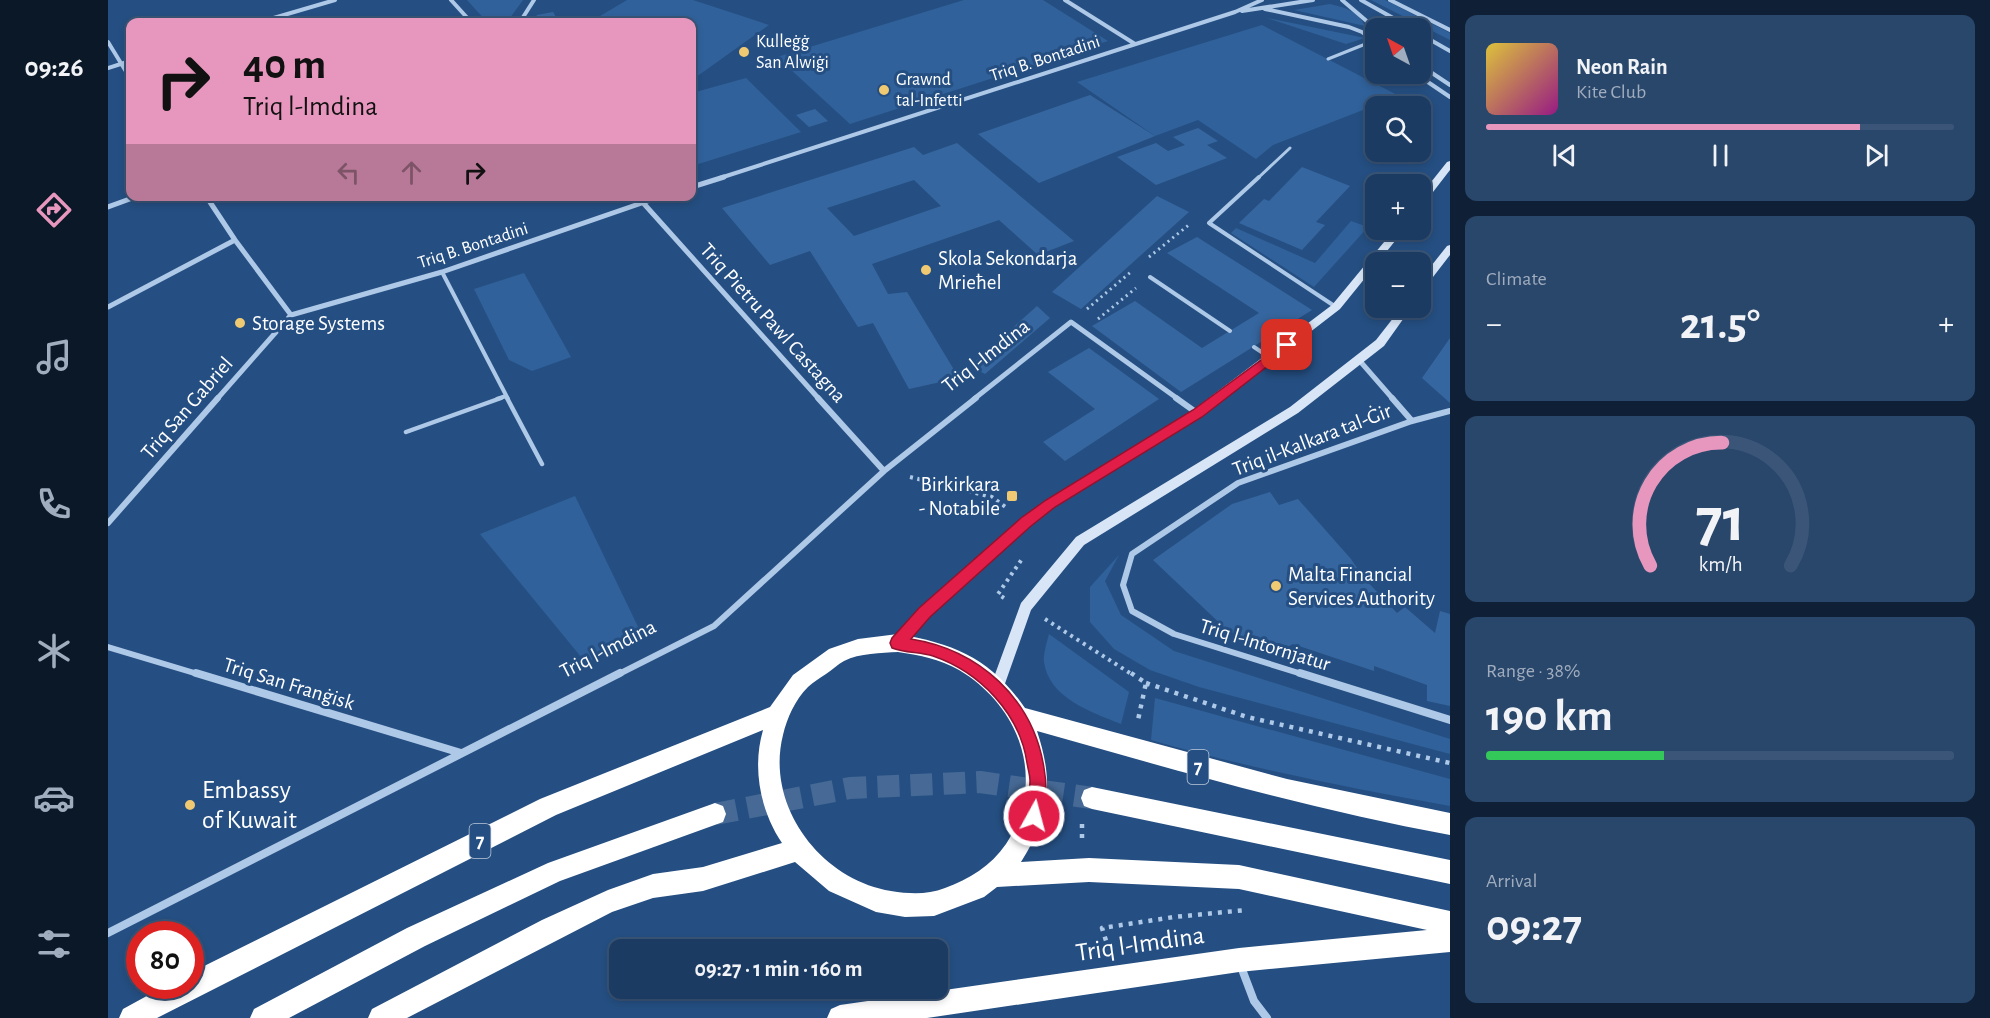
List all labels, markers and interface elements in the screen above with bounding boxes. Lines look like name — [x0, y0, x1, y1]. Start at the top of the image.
north arrow — [1365, 18, 1431, 84]
map controls — [1365, 18, 1431, 318]
place label: Kulleġġ San Alwiġi — [756, 33, 829, 72]
street label: Triq B. Bontadini — [988, 33, 1102, 85]
icon: right — [144, 42, 222, 120]
text: 40 m — [243, 44, 326, 86]
marker: Kulleġġ San Alwiġi — [737, 45, 751, 59]
text: 09:26 — [24, 54, 84, 81]
text: Neon Rain — [1576, 56, 1668, 78]
place label: Grawnd tal-Infetti — [896, 71, 963, 110]
text: Kite Club — [1576, 82, 1646, 102]
marker: Grawnd tal-Infetti — [877, 83, 891, 97]
text: Triq l-Imdina — [243, 93, 378, 120]
button: search — [1365, 96, 1431, 162]
icon: previous — [1548, 139, 1581, 172]
icon: pause — [1704, 139, 1737, 172]
icon: next — [1860, 139, 1893, 172]
icon: left — [332, 156, 365, 189]
icon: ahead — [395, 156, 428, 189]
icon: right — [458, 156, 491, 189]
button: + — [1365, 174, 1431, 240]
icon: directions — [33, 189, 75, 231]
street label: Triq B. Bontadini — [416, 220, 530, 272]
street label: Triq Pietru Pawl Castagna — [696, 239, 850, 407]
place label: Skola Sekondarja Mrieħel — [938, 248, 1078, 293]
button: − — [1365, 252, 1431, 318]
marker: Skola Sekondarja Mrieħel — [919, 263, 933, 277]
text: Climate — [1486, 269, 1547, 289]
text: 21.5° — [1680, 302, 1760, 347]
text: − — [1486, 308, 1502, 341]
text: + — [1938, 308, 1954, 341]
place label: Storage Systems — [252, 313, 385, 334]
street label: Triq l-Imdina — [938, 315, 1034, 397]
marker: Storage Systems — [233, 316, 247, 330]
pin — [1261, 319, 1312, 370]
icon: arrive — [1270, 328, 1303, 361]
icon: music — [33, 336, 75, 378]
street label: Triq San Gabriel — [137, 353, 237, 463]
street label: Triq il-Kalkara tal-Ġir — [1229, 399, 1394, 480]
place label: Birkirkara - Notabile — [919, 474, 1000, 519]
icon: phone — [33, 483, 75, 525]
marker: Birkirkara - Notabile — [1005, 489, 1019, 503]
text: 71 — [1695, 490, 1745, 552]
text: km/h — [1698, 554, 1742, 575]
place label: Malta Financial Services Authority — [1288, 564, 1435, 609]
marker: Malta Financial Services Authority — [1269, 579, 1283, 593]
street label: Triq l-Intornjatur — [1197, 615, 1333, 675]
street label: Triq l-Imdina — [557, 616, 660, 682]
icon: climate — [33, 630, 75, 672]
street label: Triq San Franġisk — [221, 654, 358, 714]
text: Range · 38% — [1486, 661, 1580, 681]
text: 190 km — [1486, 694, 1613, 739]
road number: 7 — [1188, 750, 1208, 784]
icon: car — [33, 777, 75, 819]
place label: Embassy of Kuwait — [202, 777, 297, 833]
position arrow — [1002, 784, 1066, 848]
marker: Embassy of Kuwait — [183, 798, 197, 812]
road number: 7 — [470, 824, 490, 858]
text: Arrival — [1486, 871, 1537, 891]
text: 09:27 — [1486, 904, 1582, 949]
speed limit sign: 80 — [126, 921, 204, 999]
street label: Triq l-Imdina — [1074, 922, 1206, 966]
icon: filters — [33, 923, 75, 965]
text: 09:27 · 1 min · 160 m — [695, 958, 862, 980]

